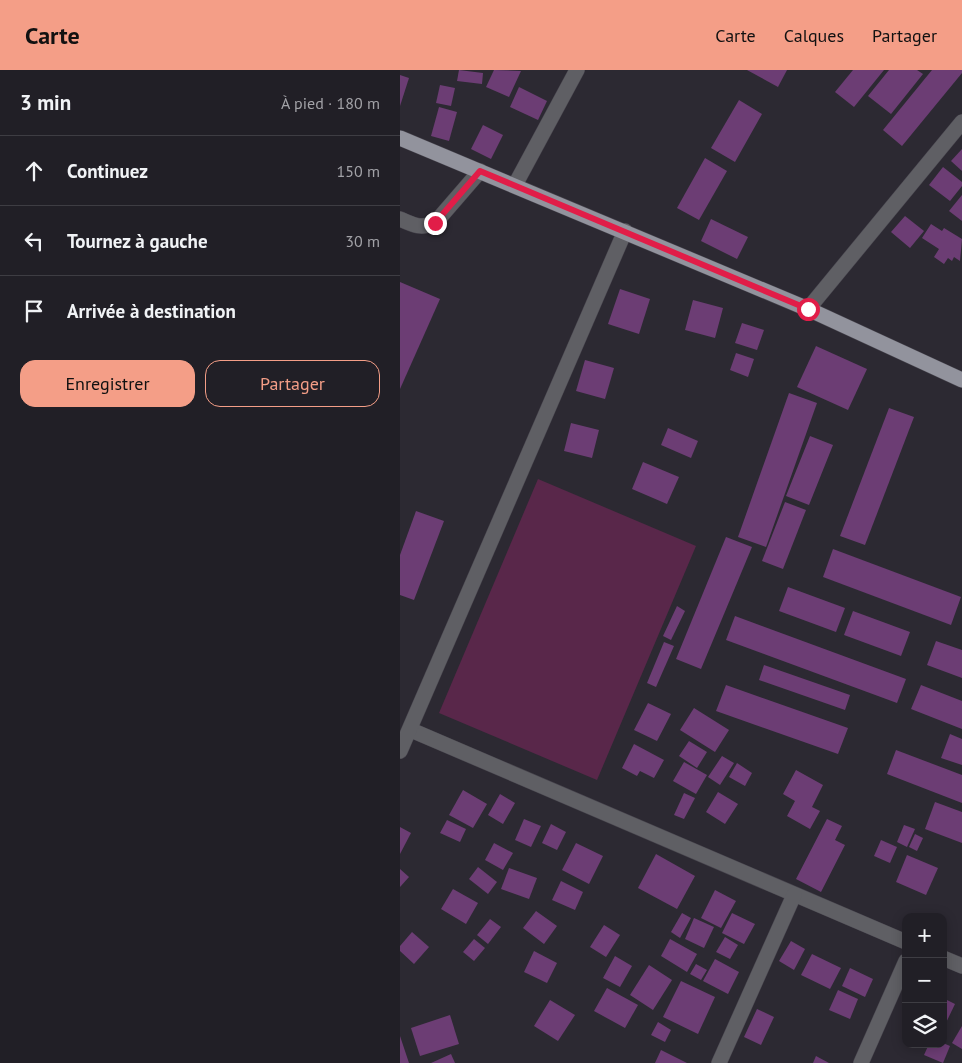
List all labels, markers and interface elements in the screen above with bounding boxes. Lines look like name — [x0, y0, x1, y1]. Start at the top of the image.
text: Carte — [25, 20, 80, 51]
text: Carte — [715, 24, 756, 47]
text: Calques — [784, 24, 844, 47]
text: Partager — [872, 24, 937, 47]
text: 3 min — [20, 89, 71, 116]
text: À pied · 180 m — [281, 93, 380, 113]
icon: ahead — [20, 157, 48, 185]
text: Continuez — [67, 159, 148, 183]
text: 150 m — [337, 161, 380, 181]
route end — [424, 212, 447, 235]
icon: left — [20, 227, 48, 255]
text: Tournez à gauche — [67, 229, 208, 253]
text: 30 m — [345, 231, 380, 251]
icon: arrive — [20, 297, 48, 325]
route start — [797, 298, 820, 321]
text: Arrivée à destination — [67, 299, 236, 323]
button: Enregistrer — [20, 360, 195, 407]
button: Partager — [205, 360, 380, 407]
map controls — [902, 913, 947, 1048]
button: + — [902, 913, 947, 958]
button: − — [902, 958, 947, 1003]
button: layers — [902, 1003, 947, 1048]

